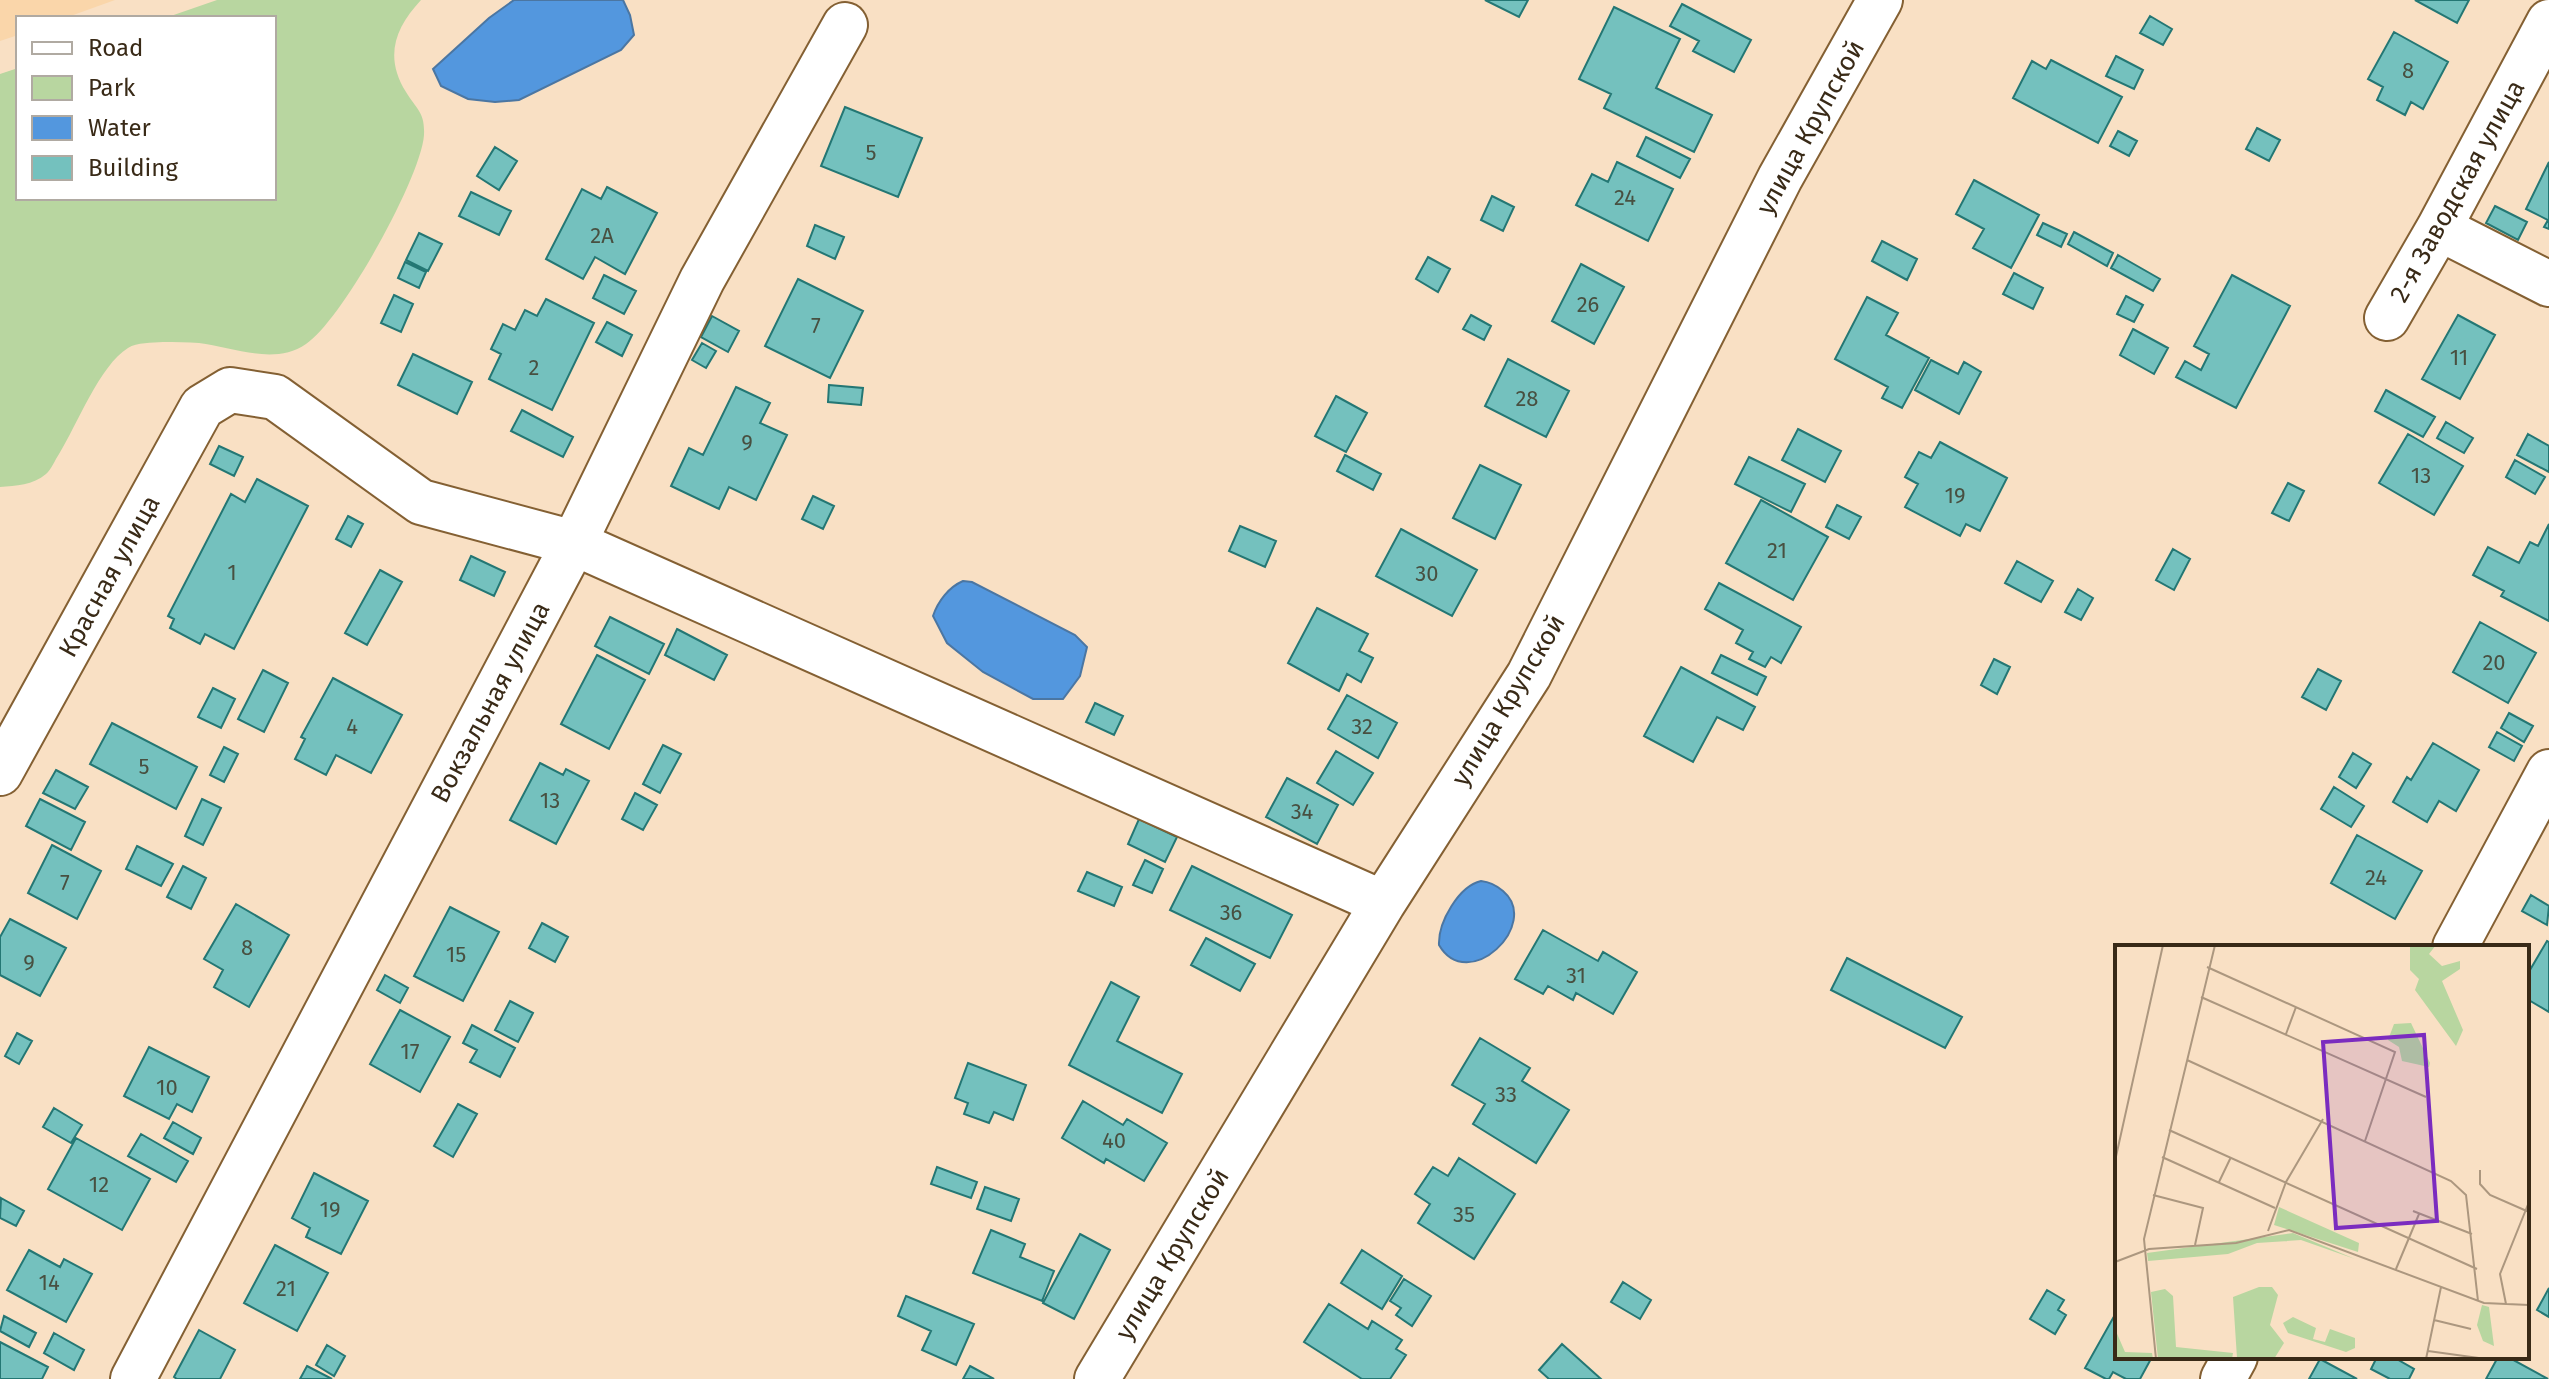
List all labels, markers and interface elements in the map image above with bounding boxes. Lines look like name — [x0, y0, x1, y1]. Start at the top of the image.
legend — [16, 16, 276, 200]
text: Road — [88, 34, 143, 62]
street label: улица Крупской — [1750, 35, 1871, 220]
house number: 8 — [2402, 57, 2414, 84]
text: Park — [88, 74, 136, 102]
street label: 2-я Заводская улица — [2383, 75, 2531, 308]
text: Water — [88, 114, 152, 142]
house number: 5 — [865, 139, 877, 166]
text: Building — [88, 154, 178, 182]
house number: 24 — [1614, 184, 1636, 211]
house number: 2А — [590, 222, 614, 249]
house number: 26 — [1577, 291, 1599, 318]
house number: 7 — [811, 312, 821, 339]
house number: 11 — [2450, 344, 2468, 371]
house number: 2 — [529, 354, 539, 381]
house number: 28 — [1515, 385, 1539, 412]
house number: 9 — [741, 429, 753, 456]
house number: 13 — [2411, 462, 2431, 489]
house number: 19 — [1944, 482, 1966, 509]
street label: Красная улица — [52, 490, 167, 663]
house number: 21 — [1767, 537, 1787, 564]
house number: 1 — [227, 559, 237, 586]
house number: 30 — [1415, 560, 1439, 587]
street label: Вокзальная улица — [424, 597, 556, 808]
street label: улица Крупской — [1445, 609, 1572, 792]
house number: 20 — [2482, 649, 2506, 676]
house number: 4 — [346, 713, 358, 740]
house number: 32 — [1351, 713, 1373, 740]
house number: 5 — [138, 753, 150, 780]
house number: 13 — [540, 787, 560, 814]
house number: 34 — [1291, 798, 1314, 825]
house number: 24 — [2365, 864, 2387, 891]
house number: 7 — [60, 869, 70, 896]
house number: 36 — [1220, 899, 1242, 926]
house number: 8 — [241, 934, 253, 961]
house number: 15 — [446, 941, 466, 968]
inset map — [2115, 945, 2529, 1359]
house number: 9 — [23, 949, 35, 976]
house number: 31 — [1566, 962, 1586, 989]
house number: 17 — [400, 1038, 420, 1065]
house number: 10 — [156, 1074, 178, 1101]
house number: 33 — [1495, 1081, 1517, 1108]
house number: 40 — [1102, 1127, 1126, 1154]
street label: улица Крупской — [1109, 1163, 1236, 1346]
house number: 12 — [89, 1171, 109, 1198]
house number: 19 — [319, 1196, 341, 1223]
house number: 35 — [1453, 1201, 1475, 1228]
house number: 14 — [38, 1269, 60, 1296]
house number: 21 — [276, 1275, 296, 1302]

